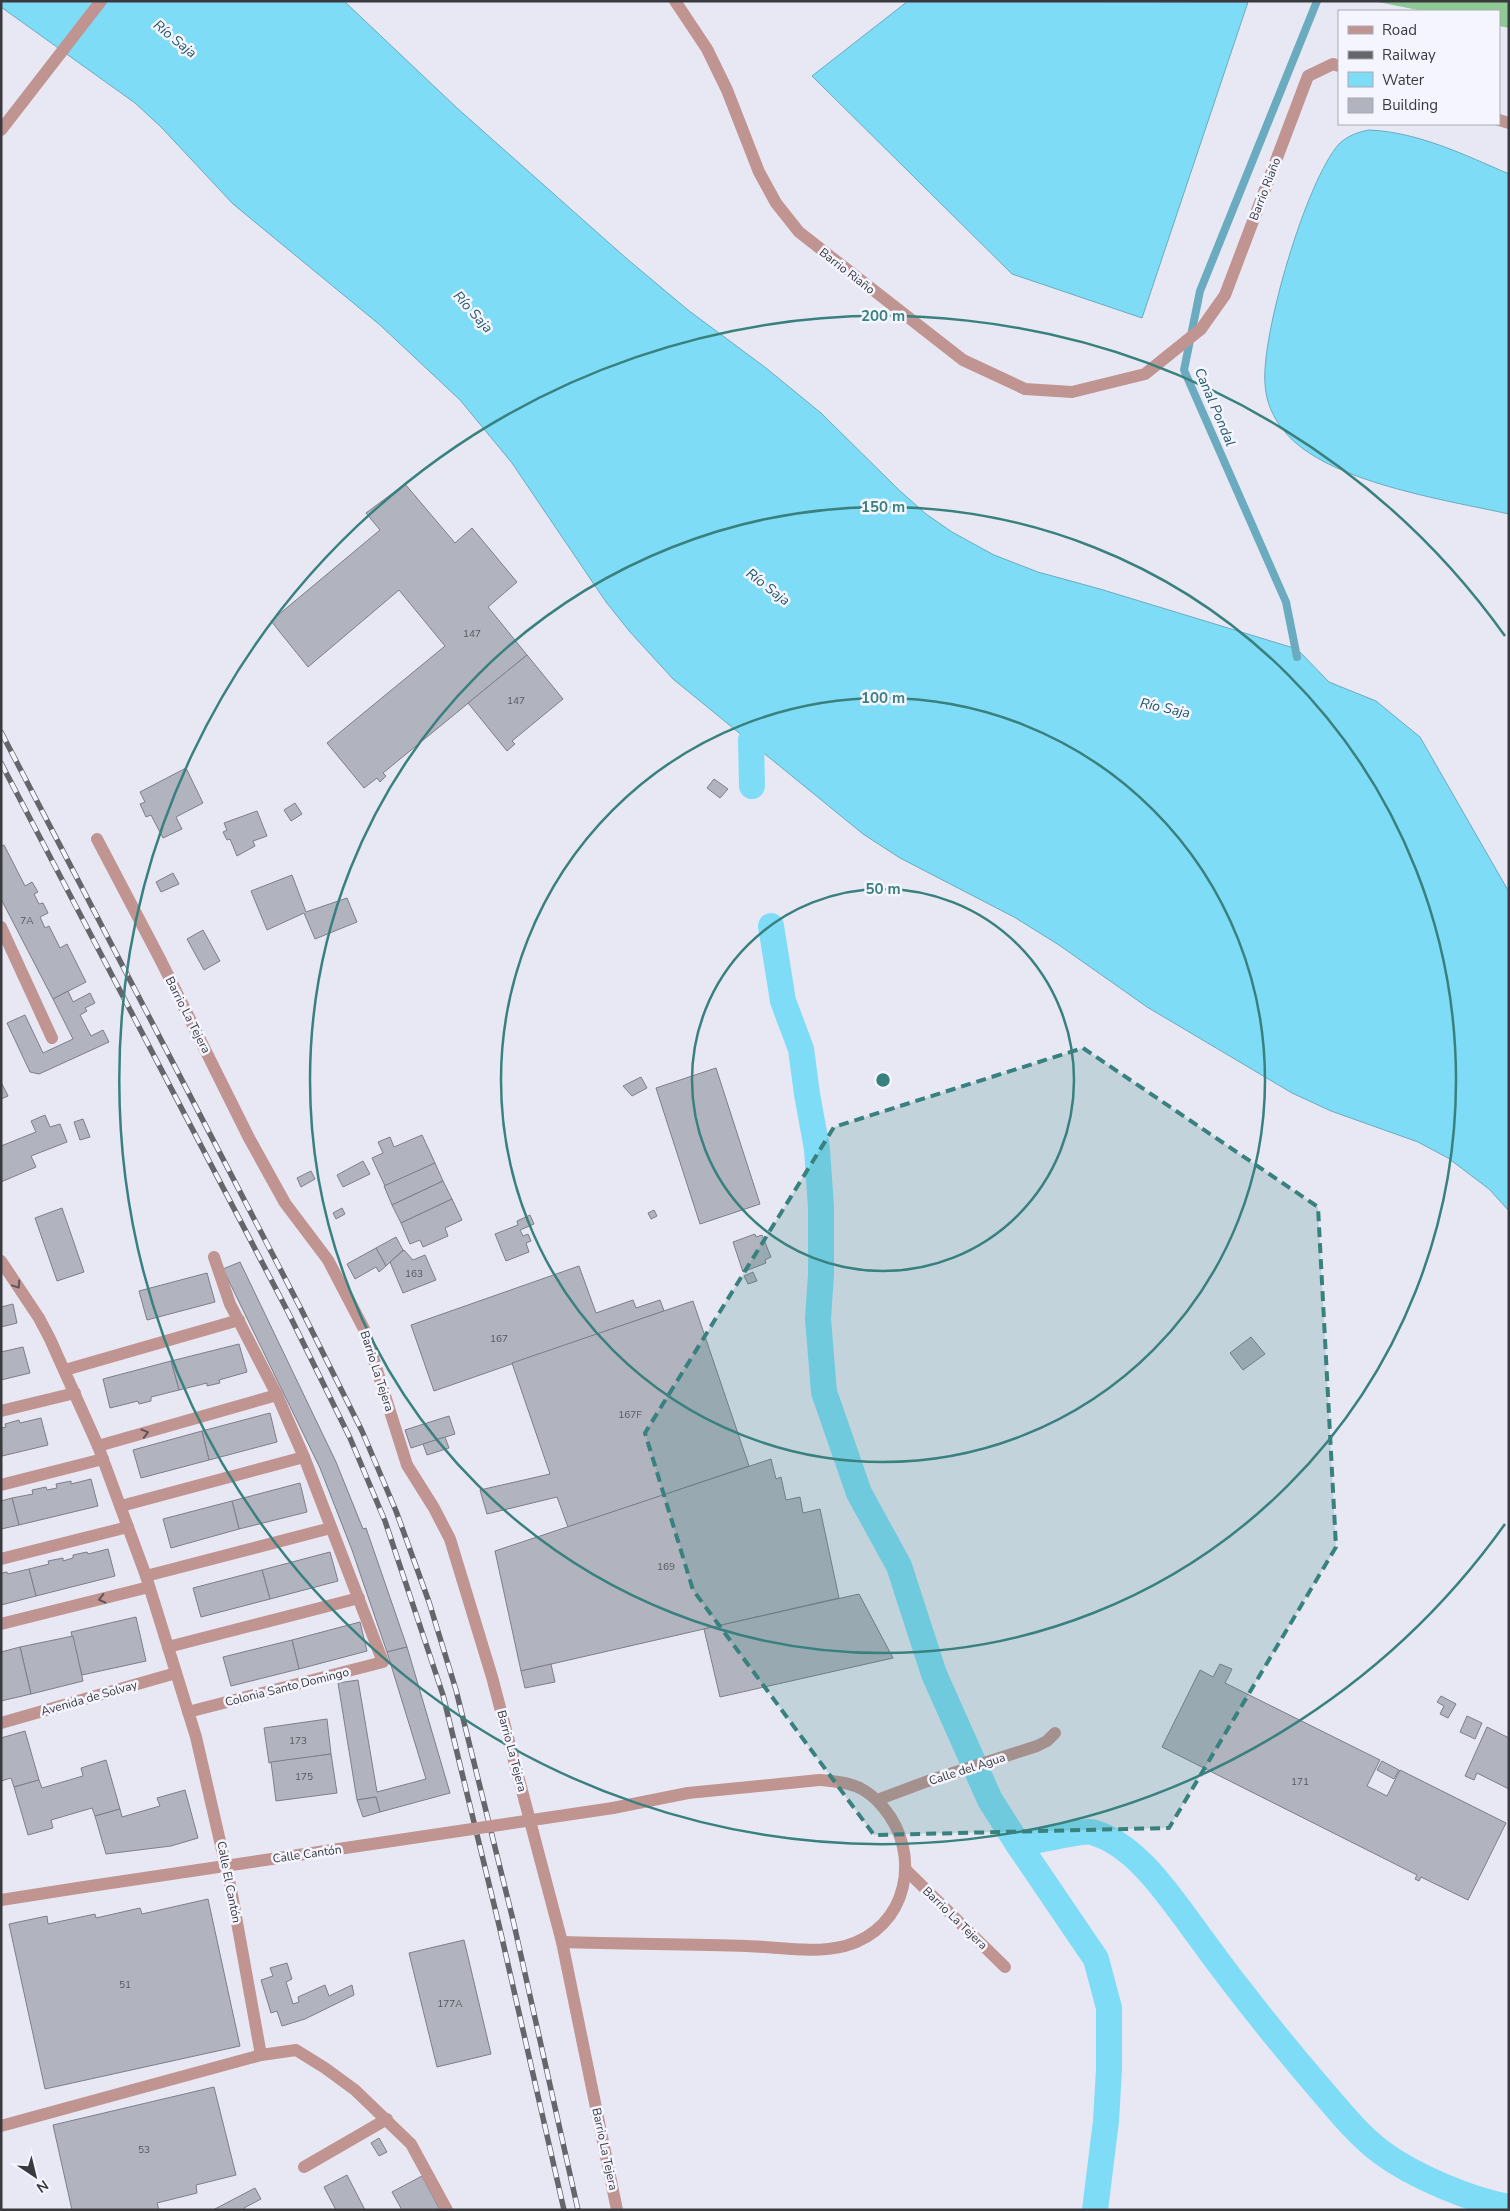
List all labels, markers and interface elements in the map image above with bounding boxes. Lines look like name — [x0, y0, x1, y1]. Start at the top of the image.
legend — [1338, 10, 1500, 125]
water label: Río Saja — [149, 16, 201, 62]
text: Road — [1382, 20, 1417, 40]
text: Railway — [1382, 45, 1436, 65]
text: Water — [1382, 70, 1425, 90]
text: Building — [1382, 95, 1438, 115]
street label: Barrio Riaño — [1246, 155, 1284, 223]
street label: Barrio Riaño — [816, 244, 878, 298]
water label: Río Saja — [449, 287, 497, 337]
text: 200 m — [861, 306, 905, 326]
water label: Canal Pondal — [1190, 365, 1240, 449]
text: 150 m — [861, 497, 905, 517]
water label: Río Saja — [742, 564, 794, 610]
house number: 147 — [463, 627, 481, 641]
text: 100 m — [861, 688, 905, 708]
water label: Río Saja — [1138, 693, 1192, 723]
house number: 147 — [507, 694, 525, 708]
text: 50 m — [865, 879, 901, 899]
house number: 7A — [20, 914, 34, 928]
street label: Barrio La Tejera — [162, 974, 214, 1056]
centre of rings — [874, 1071, 892, 1089]
house number: 163 — [405, 1267, 423, 1281]
one-way arrow — [11, 1279, 20, 1288]
street label: Barrio La Tejera — [356, 1329, 398, 1413]
house number: 167 — [490, 1332, 508, 1346]
house number: 167F — [618, 1408, 642, 1422]
one-way arrow — [140, 1428, 149, 1438]
house number: 169 — [657, 1560, 675, 1574]
one-way arrow — [98, 1593, 107, 1604]
street label: Colonia Santo Domingo — [223, 1664, 351, 1710]
street label: Avenida de Solvay — [39, 1676, 140, 1719]
street label: Barrio La Tejera — [493, 1708, 531, 1794]
house number: 173 — [289, 1734, 307, 1748]
street label: Calle del Agua — [927, 1749, 1007, 1789]
house number: 175 — [295, 1770, 313, 1784]
house number: 171 — [1291, 1775, 1309, 1789]
street label: Calle El Cantón — [213, 1840, 245, 1924]
street label: Calle Cantón — [272, 1841, 342, 1867]
street label: Barrio La Tejera — [919, 1883, 991, 1953]
house number: 51 — [119, 1978, 131, 1992]
house number: 177A — [437, 1997, 463, 2011]
street label: Barrio La Tejera — [588, 2106, 622, 2192]
house number: 53 — [138, 2143, 150, 2157]
north arrow — [10, 2151, 60, 2201]
text: N — [32, 2175, 52, 2197]

